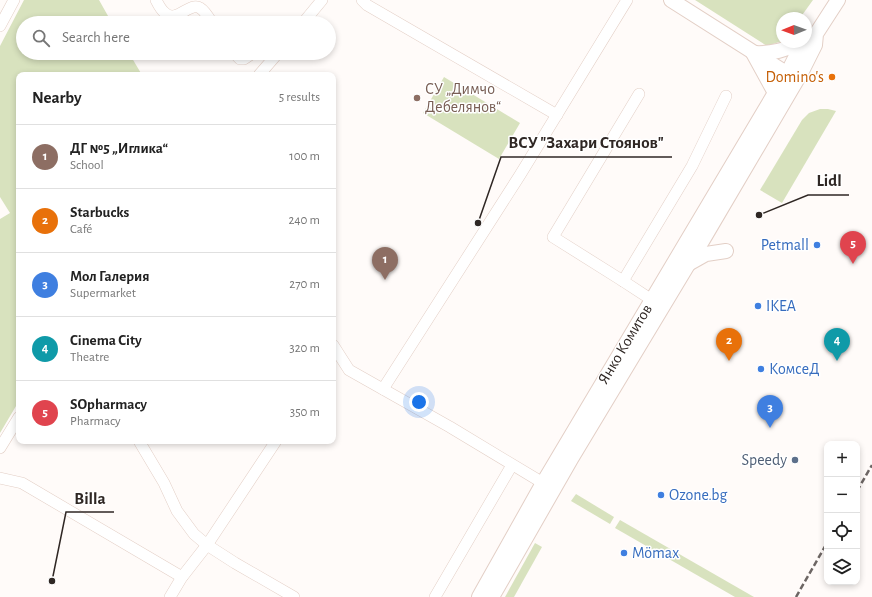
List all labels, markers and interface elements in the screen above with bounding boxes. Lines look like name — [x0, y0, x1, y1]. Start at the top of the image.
north arrow — [776, 12, 812, 48]
search box — [16, 16, 336, 60]
icon: search — [30, 27, 52, 49]
text: Search here — [62, 30, 130, 45]
place label: Domino's — [765, 69, 824, 85]
marker: Domino's — [827, 72, 837, 82]
place label: СУ „Димчо Дебелянов“ — [425, 81, 501, 115]
text: Nearby — [32, 89, 82, 106]
text: 5 results — [279, 91, 320, 104]
marker: СУ „Димчо Дебелянов“ — [412, 93, 422, 103]
callout: ВСУ "Захари Стоянов" — [501, 128, 672, 157]
text: ВСУ "Захари Стоянов" — [508, 134, 664, 151]
text: ДГ №5 „Иглика“ — [70, 141, 168, 156]
text: 1 — [43, 150, 47, 163]
text: 100 m — [289, 150, 320, 163]
text: School — [70, 159, 104, 172]
callout: Lidl — [808, 166, 849, 195]
text: Lidl — [816, 172, 842, 189]
text: Starbucks — [70, 205, 129, 220]
text: 2 — [42, 214, 48, 227]
text: 240 m — [288, 214, 320, 227]
text: Café — [70, 223, 92, 236]
pin: 5 — [840, 231, 866, 264]
place label: Petmall — [761, 237, 809, 253]
marker: Petmall — [812, 240, 822, 250]
pin: 1 — [372, 247, 398, 280]
text: Мол Галерия — [70, 269, 149, 284]
text: 3 — [42, 278, 48, 291]
text: 270 m — [289, 278, 320, 291]
text: Supermarket — [70, 287, 136, 300]
place label: IKEA — [766, 298, 796, 314]
street label: Янко Комитов — [595, 301, 655, 387]
marker: IKEA — [753, 301, 763, 311]
pin: 2 — [716, 328, 742, 361]
pin: 4 — [824, 328, 850, 361]
text: Cinema City — [70, 333, 142, 348]
text: 4 — [42, 342, 48, 355]
text: 320 m — [289, 342, 320, 355]
text: Theatre — [70, 351, 109, 364]
place label: КомсеД — [769, 361, 820, 377]
marker: КомсеД — [756, 364, 766, 374]
your location — [409, 392, 429, 412]
pin: 3 — [757, 395, 783, 428]
text: SOpharmacy — [70, 397, 147, 412]
text: 5 — [42, 406, 48, 419]
text: 350 m — [290, 406, 320, 419]
text: Pharmacy — [70, 415, 121, 428]
map controls — [824, 441, 860, 585]
button: + — [824, 441, 860, 477]
place label: Speedy — [741, 452, 787, 469]
marker: Speedy — [790, 455, 800, 465]
button: − — [824, 477, 860, 513]
callout: Billa — [66, 483, 114, 512]
place label: Ozone.bg — [669, 487, 728, 503]
text: Billa — [74, 490, 106, 507]
marker: Ozone.bg — [656, 490, 666, 500]
button: locate — [824, 513, 860, 549]
place label: Mömax — [632, 545, 679, 561]
marker: Mömax — [619, 548, 629, 558]
button: layers — [824, 549, 860, 585]

